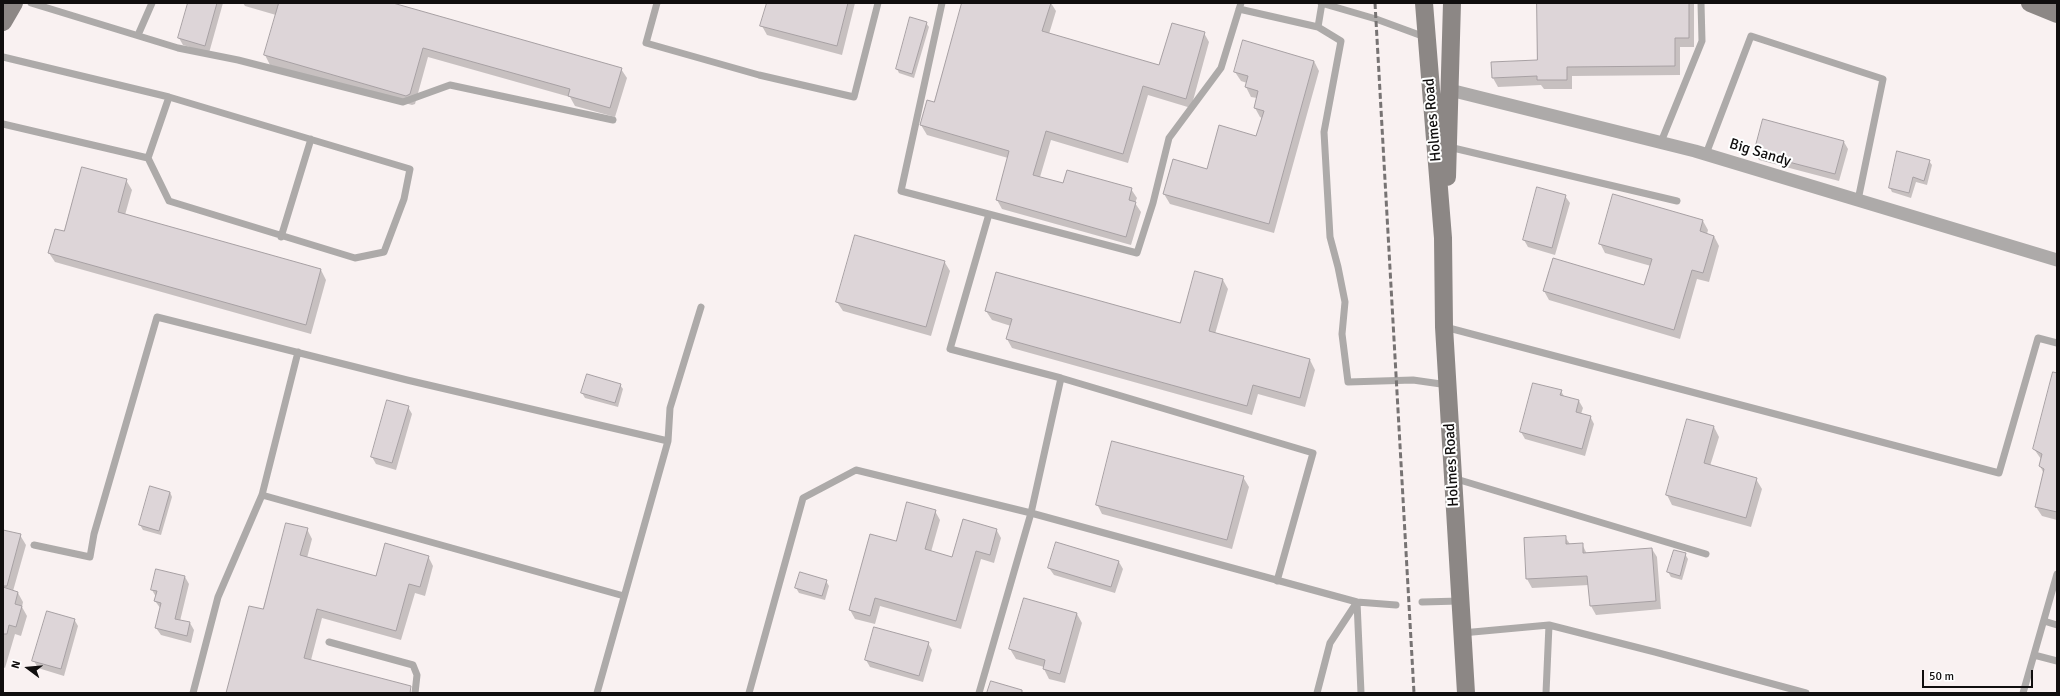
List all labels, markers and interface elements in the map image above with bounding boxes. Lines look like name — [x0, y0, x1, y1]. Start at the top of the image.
street label: Holmes Road — [1420, 78, 1446, 162]
street label: Big Sandy — [1727, 135, 1793, 171]
street label: Holmes Road — [1441, 423, 1463, 507]
north arrow — [8, 648, 48, 688]
text: N — [9, 659, 23, 670]
scale bar — [1924, 662, 2035, 688]
text: 50 m — [1929, 669, 1954, 684]

